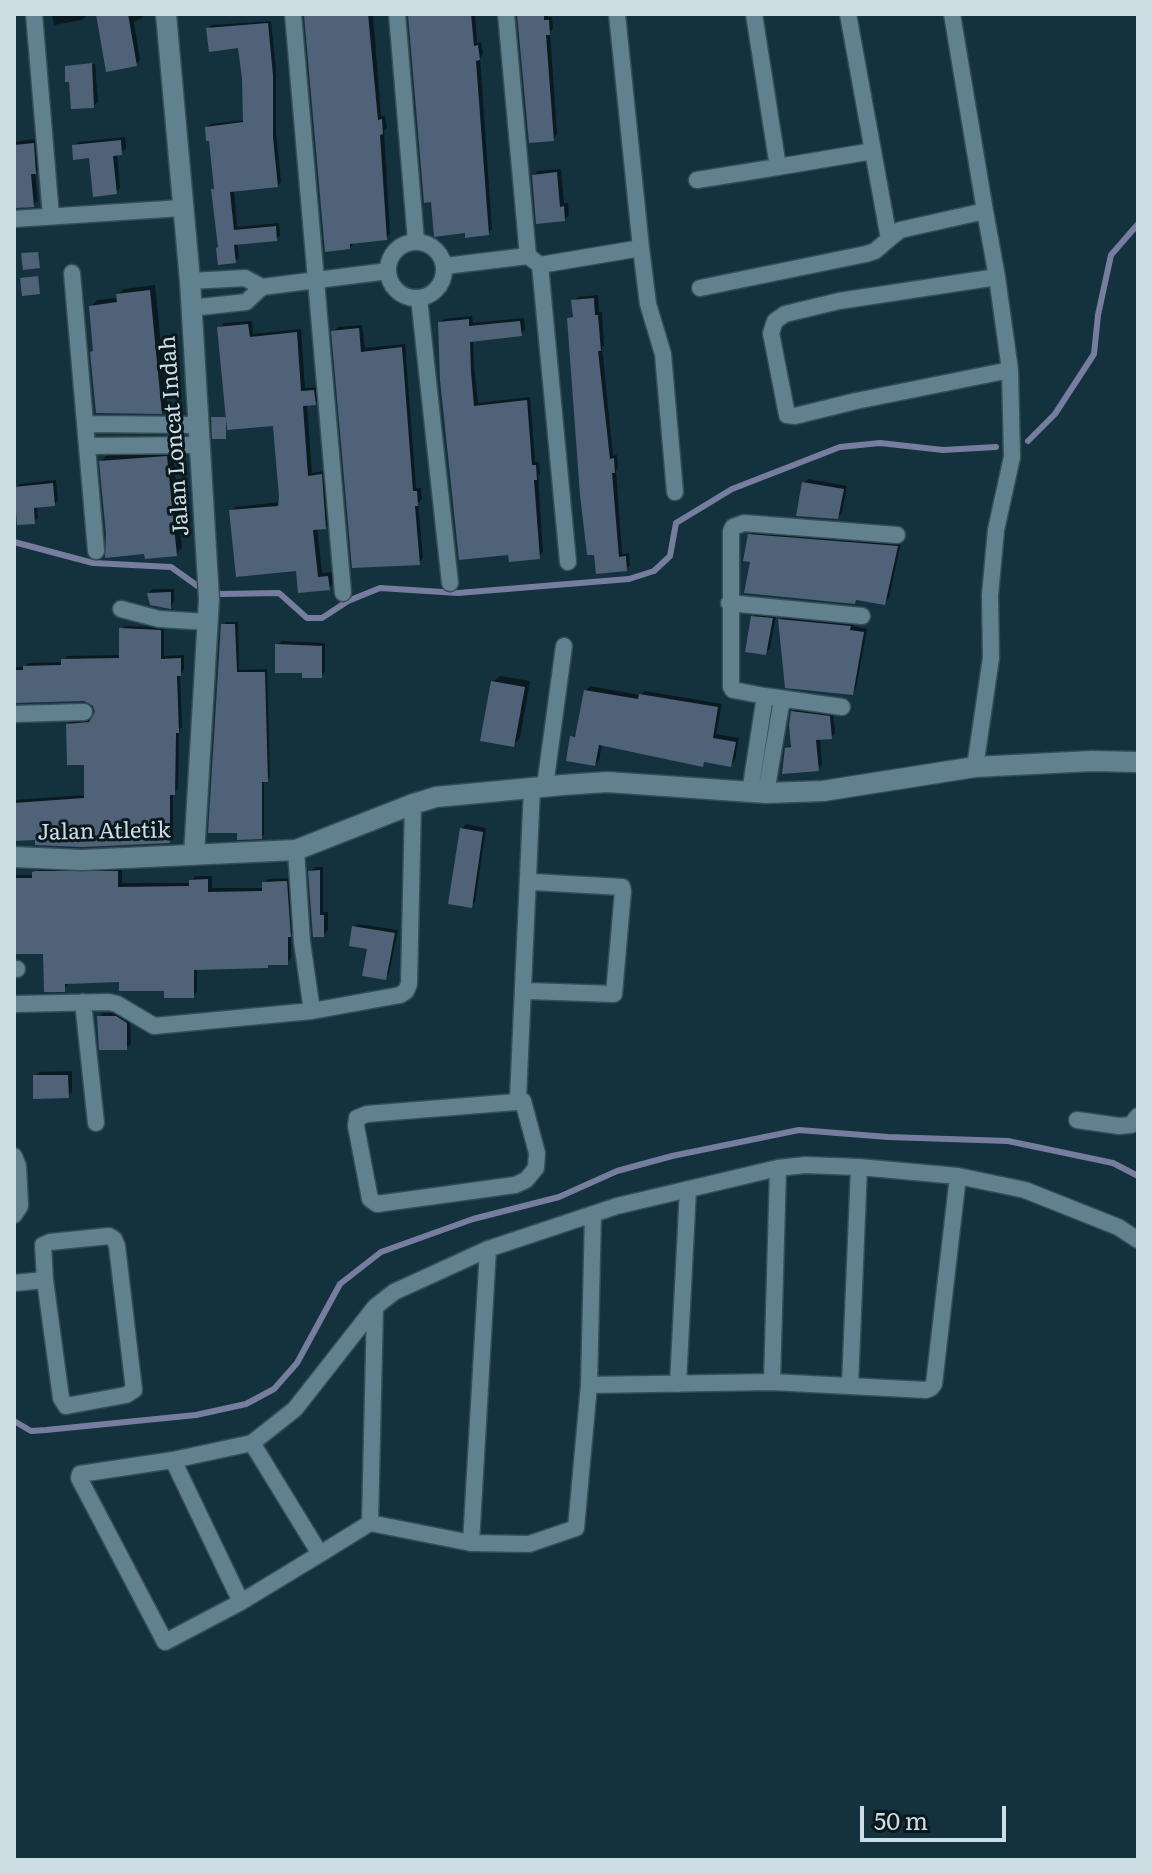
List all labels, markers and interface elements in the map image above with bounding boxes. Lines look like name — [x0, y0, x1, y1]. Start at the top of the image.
street label: Jalan Loncat Indah — [155, 335, 195, 537]
street label: Jalan Atletik — [37, 818, 171, 846]
scale bar — [864, 1790, 1010, 1840]
text: 50 m — [874, 1802, 928, 1837]

